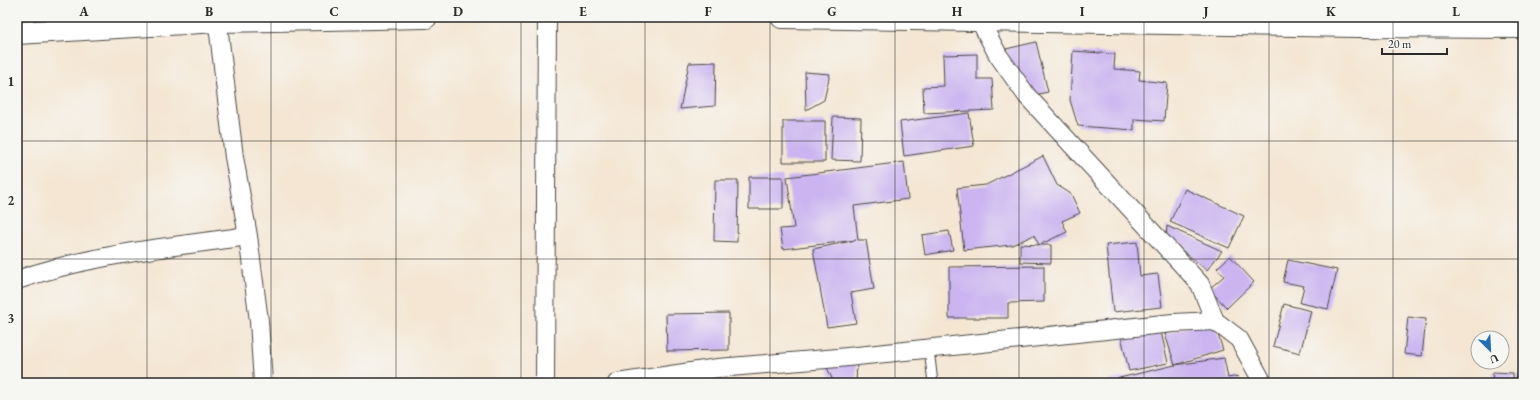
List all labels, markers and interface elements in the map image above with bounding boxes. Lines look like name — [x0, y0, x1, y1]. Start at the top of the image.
text: A — [78, 3, 89, 20]
text: B — [205, 3, 213, 20]
text: C — [329, 3, 339, 20]
text: D — [453, 3, 463, 20]
text: E — [579, 3, 587, 20]
text: F — [704, 3, 712, 20]
text: G — [827, 3, 837, 20]
text: H — [952, 3, 963, 20]
text: I — [1080, 3, 1085, 20]
text: J — [1202, 3, 1209, 20]
text: K — [1326, 3, 1337, 20]
text: L — [1452, 3, 1460, 20]
scale bar — [1382, 30, 1447, 56]
text: 20 m — [1388, 36, 1412, 52]
text: 1 — [8, 73, 15, 90]
text: 2 — [8, 192, 15, 209]
text: 3 — [8, 310, 15, 327]
north arrow — [1470, 330, 1510, 370]
text: U — [1487, 351, 1501, 368]

